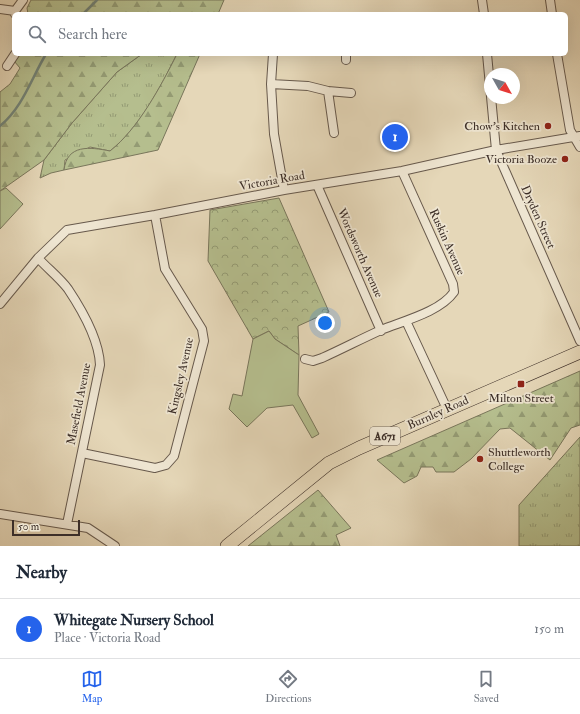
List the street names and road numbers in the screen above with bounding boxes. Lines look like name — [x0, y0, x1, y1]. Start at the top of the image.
street label: Victoria Road — [238, 168, 306, 194]
street label: Dryden Street — [517, 183, 559, 251]
street label: Wordsworth Avenue — [333, 205, 386, 300]
street label: Ruskin Avenue — [426, 206, 468, 278]
street label: Kingsley Avenue — [165, 336, 197, 416]
street label: Masefield Avenue — [64, 362, 94, 446]
street label: Burnley Road — [405, 393, 471, 433]
road number: A671 — [370, 427, 400, 445]

